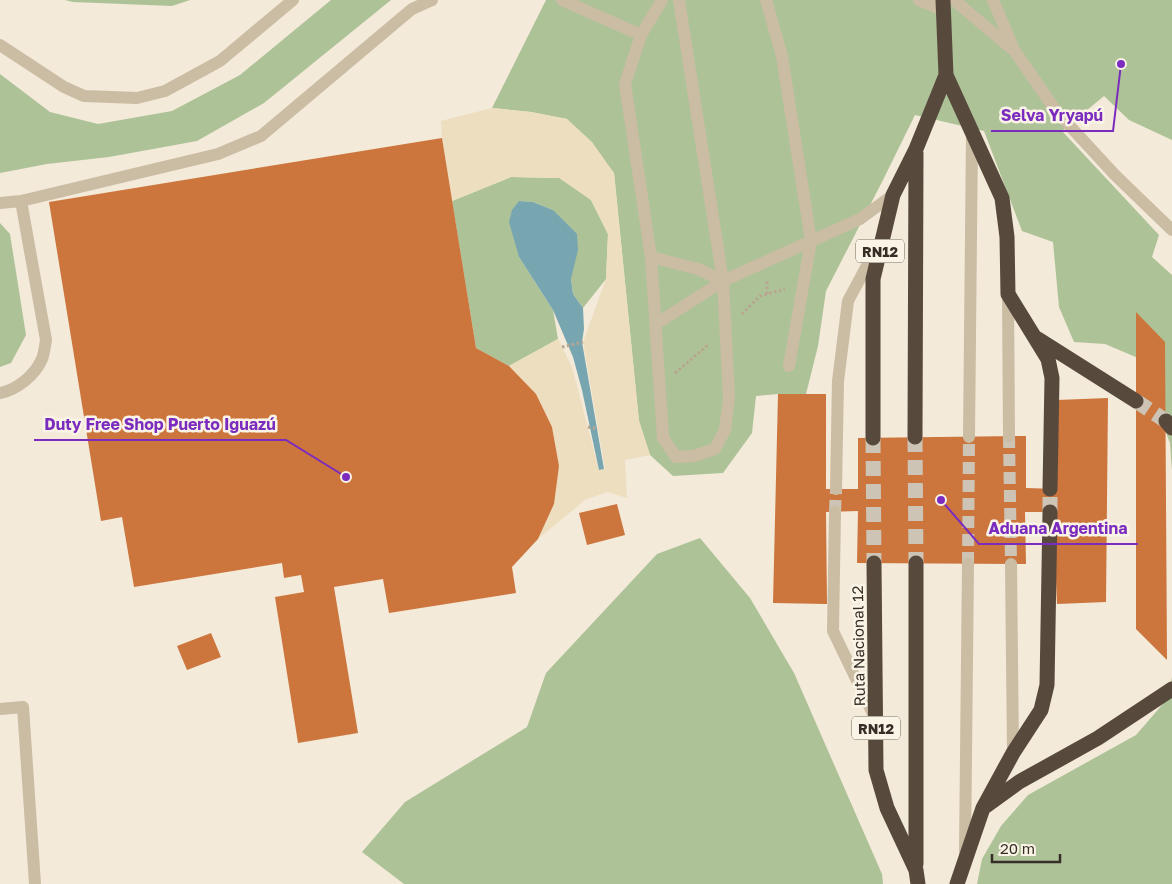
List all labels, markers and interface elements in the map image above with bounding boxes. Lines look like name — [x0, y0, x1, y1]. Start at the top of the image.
callout: Selva Yryapú — [991, 100, 1113, 131]
text: Selva Yryapú — [1001, 105, 1103, 125]
road number: RN12 — [856, 240, 904, 262]
callout: Duty Free Shop Puerto Iguazú — [34, 409, 286, 440]
text: Duty Free Shop Puerto Iguazú — [44, 414, 276, 434]
callout: Aduana Argentina — [979, 513, 1138, 544]
text: Aduana Argentina — [989, 518, 1127, 538]
street label: Ruta Nacional 12 — [848, 586, 868, 706]
road number: RN12 — [852, 716, 900, 740]
scale bar — [992, 832, 1060, 864]
text: 20 m — [1000, 839, 1035, 857]

